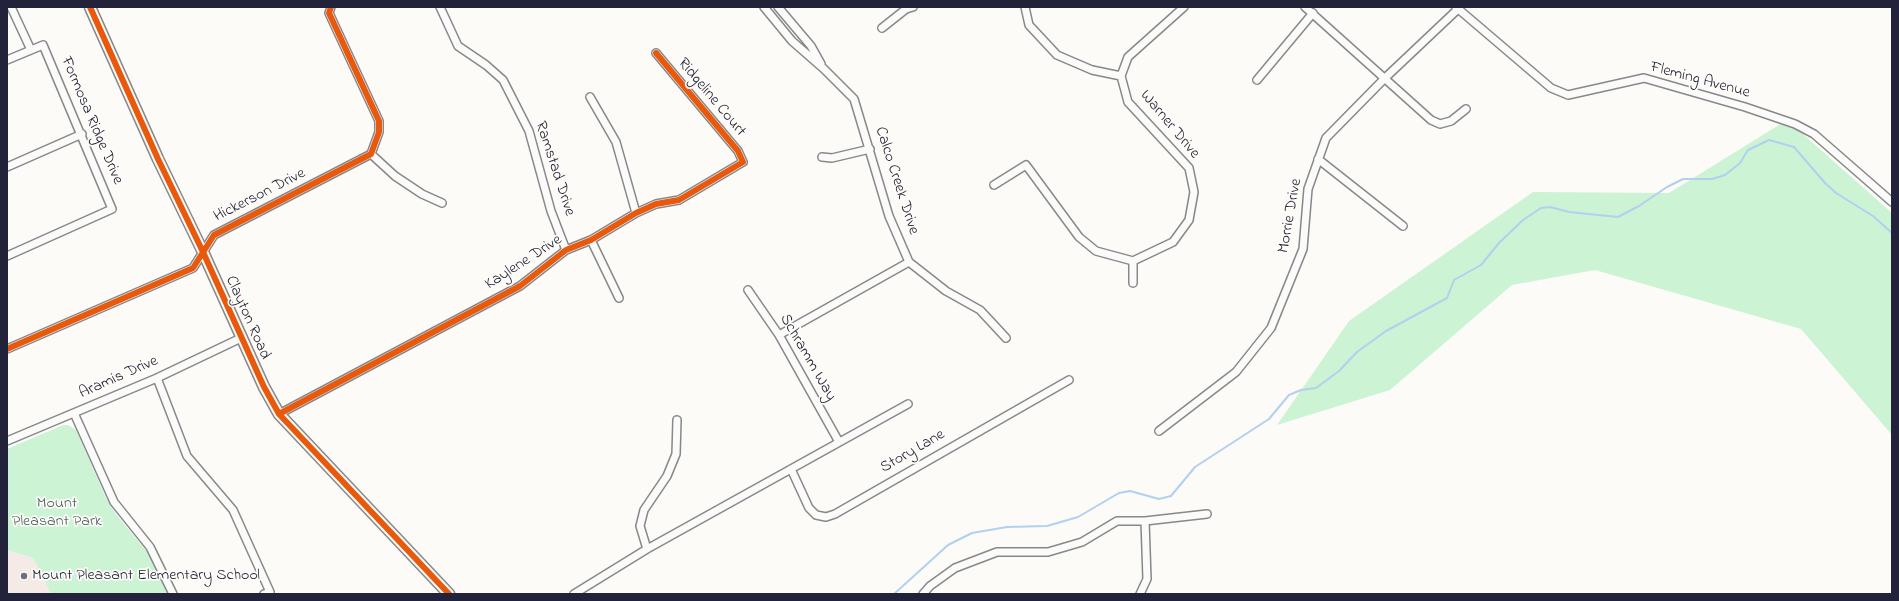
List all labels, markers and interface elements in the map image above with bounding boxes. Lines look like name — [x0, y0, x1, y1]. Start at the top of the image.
street label: Formosa Ridge Drive — [56, 55, 126, 187]
street label: Ridgeline Court — [673, 55, 749, 141]
street label: Fleming Avenue — [1648, 58, 1752, 104]
street label: Warner Drive — [1135, 87, 1203, 163]
street label: Ramstad Drive — [530, 119, 578, 219]
street label: Calco Creek Drive — [870, 125, 922, 237]
street label: Hickerson Drive — [211, 165, 309, 227]
street label: Morrie Drive — [1275, 177, 1307, 255]
street label: Kaylene Drive — [482, 231, 566, 295]
street label: Clayton Road — [220, 273, 274, 363]
street label: Schramm Way — [774, 311, 840, 405]
street label: Aramis Drive — [77, 352, 161, 404]
street label: Story Lane — [877, 426, 949, 478]
park label: Mount Pleasant Park — [12, 494, 102, 532]
place label: Mount Pleasant Elementary School — [32, 566, 260, 586]
marker: Mount Pleasant Elementary School — [19, 571, 29, 581]

